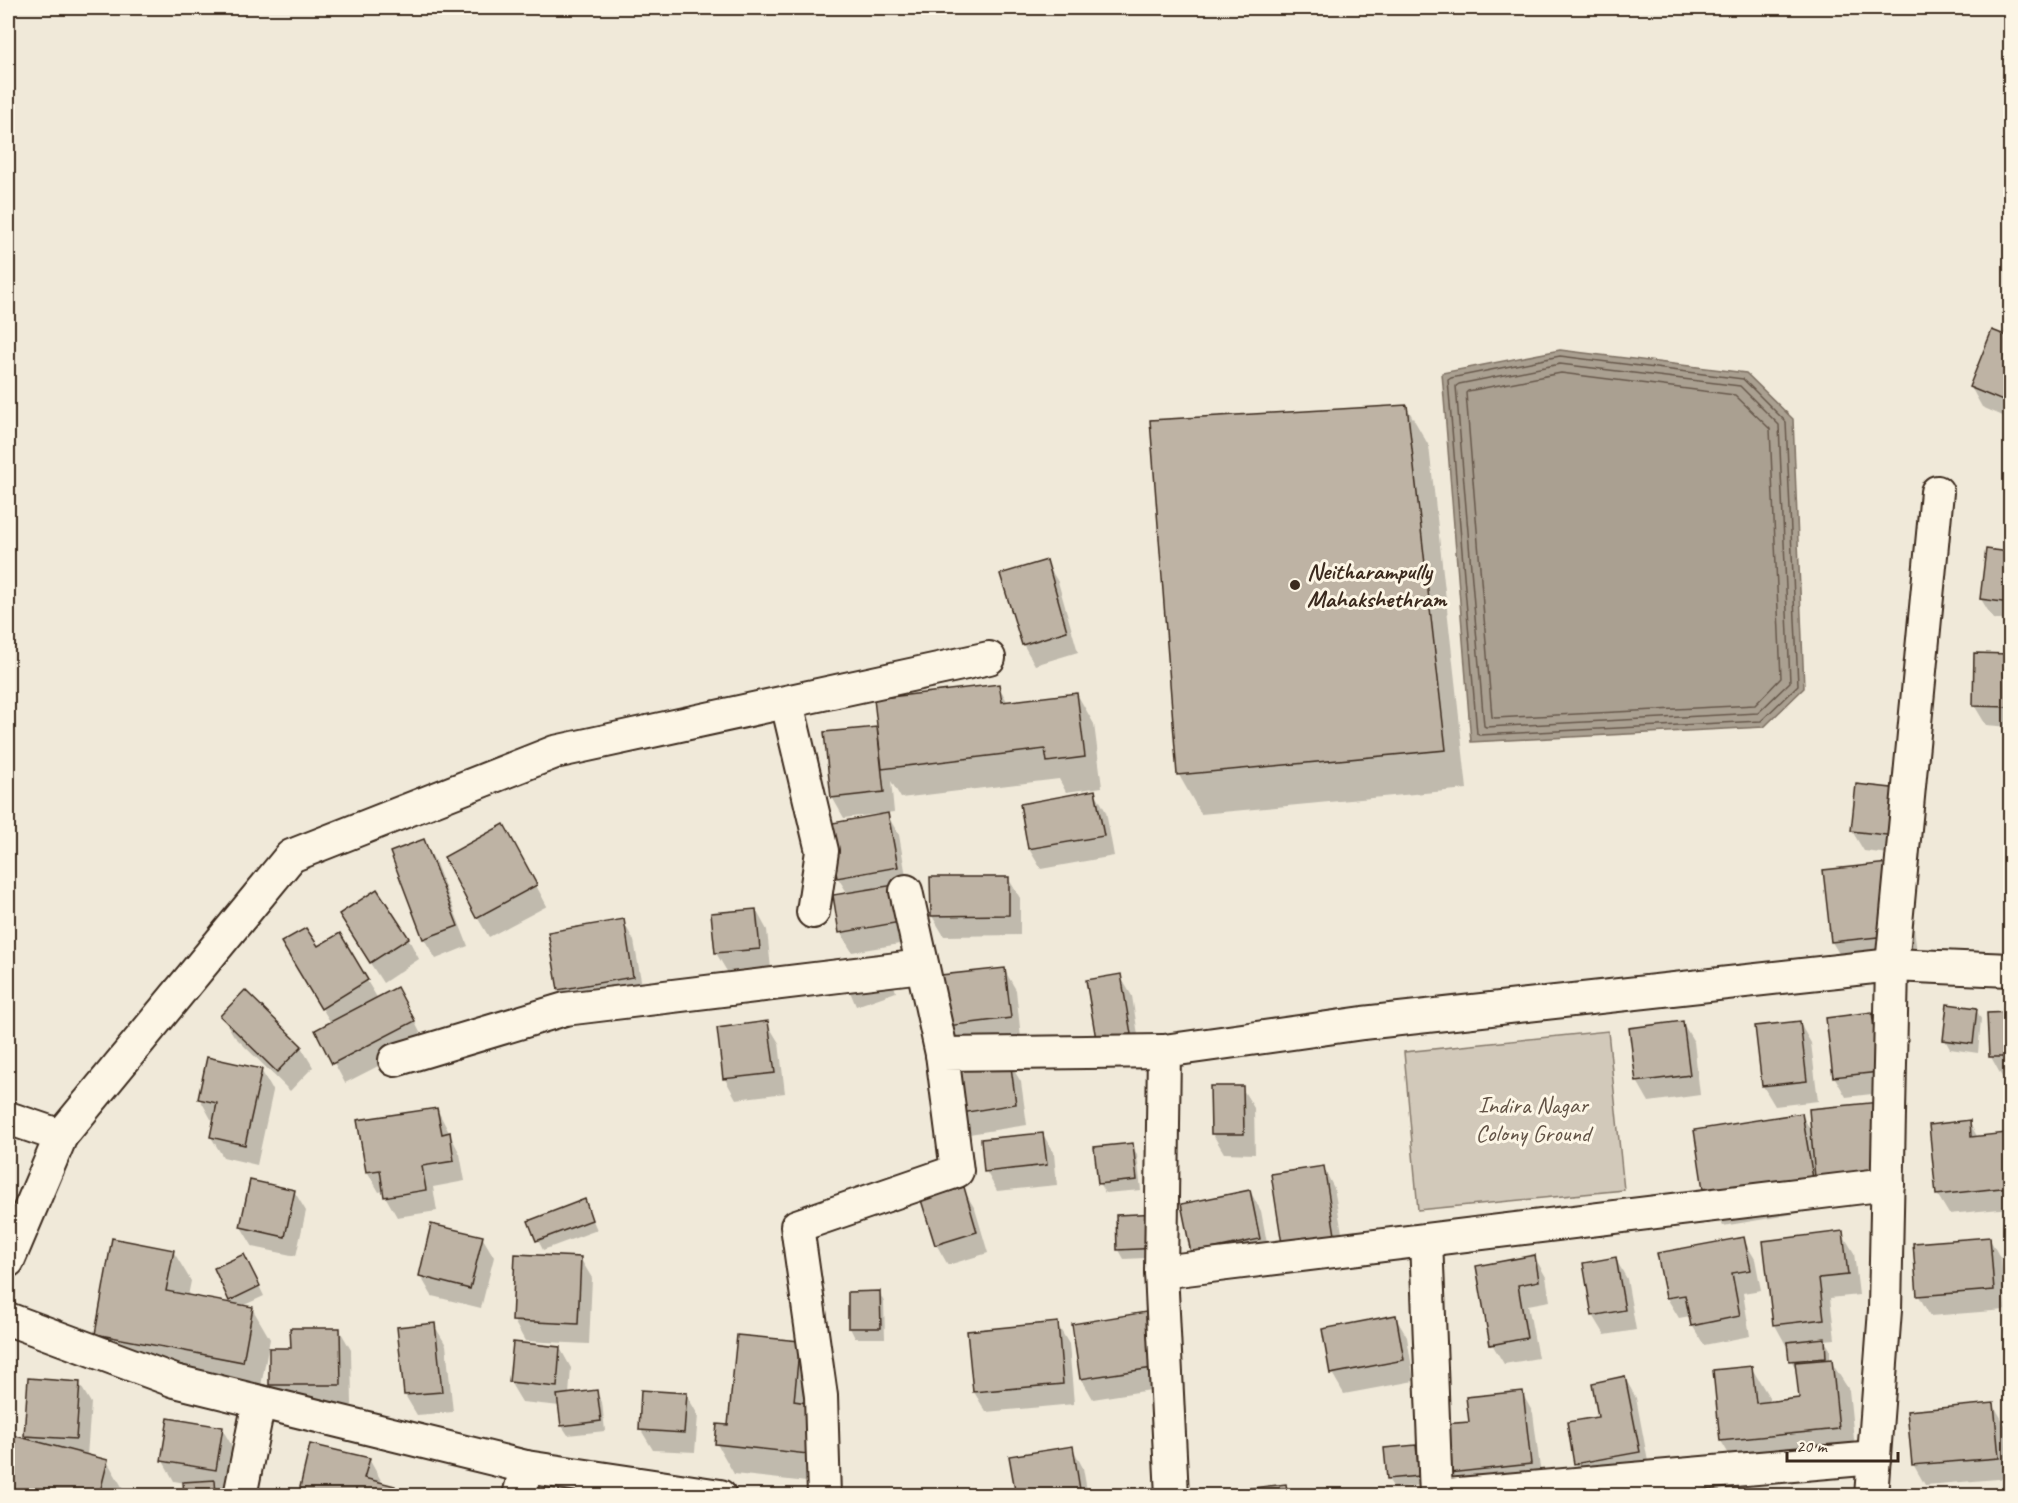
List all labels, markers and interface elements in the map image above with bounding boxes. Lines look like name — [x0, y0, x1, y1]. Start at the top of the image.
place label: Neitharampully Mahakshethram — [1307, 556, 1447, 614]
marker: Neitharampully Mahakshethram — [1288, 578, 1302, 592]
park label: Indira Nagar Colony Ground — [1475, 1090, 1594, 1148]
scale bar — [1787, 1425, 1898, 1463]
text: 20 m — [1796, 1435, 1829, 1457]

